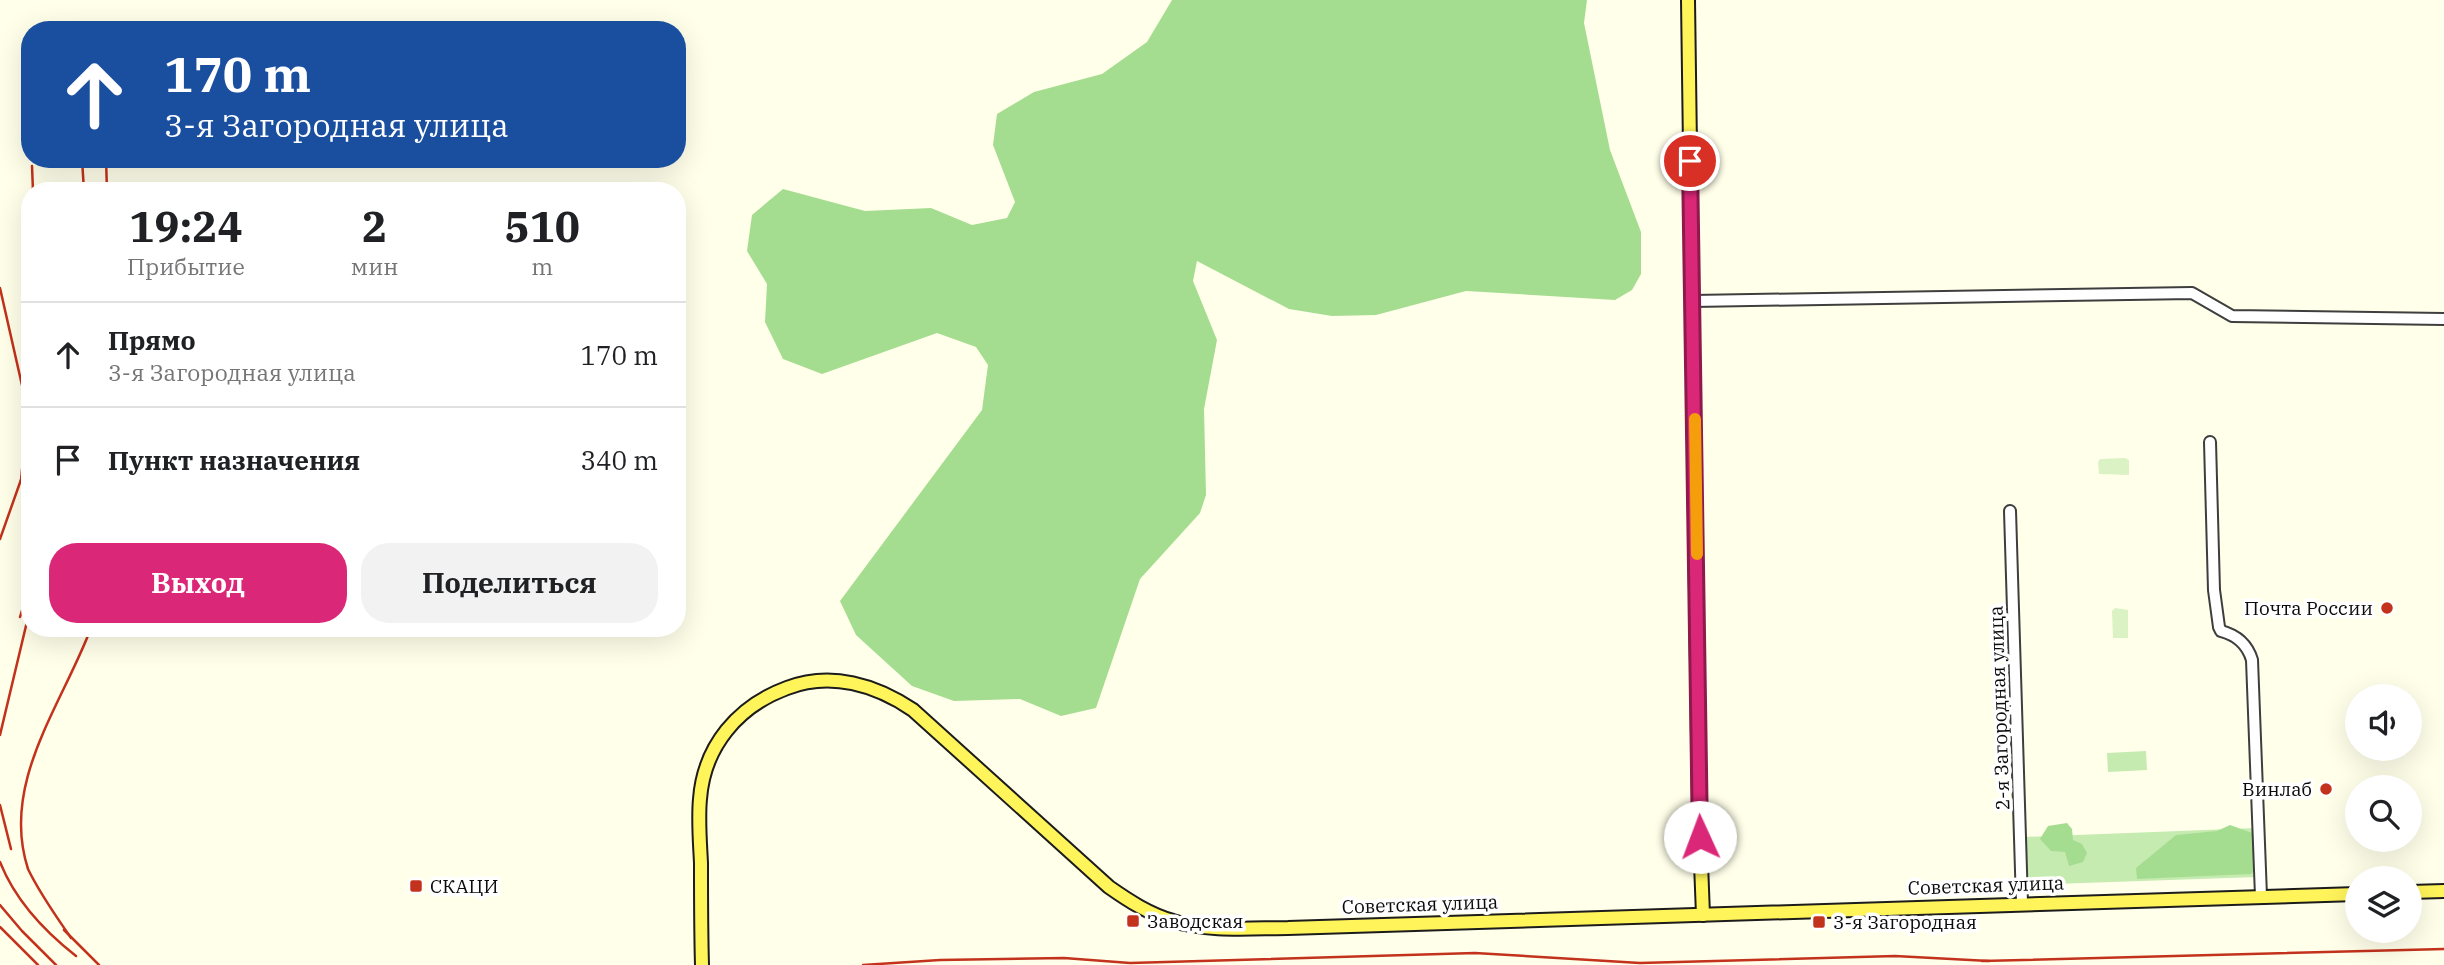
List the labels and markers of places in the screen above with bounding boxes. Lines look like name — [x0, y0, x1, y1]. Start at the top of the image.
pin — [1660, 131, 1720, 191]
place label: Почта России — [2244, 596, 2373, 620]
marker: Почта России — [2379, 600, 2395, 616]
place label: Винлаб — [2242, 777, 2312, 801]
marker: Винлаб — [2318, 781, 2334, 797]
place label: СКАЦИ — [430, 874, 498, 898]
marker: СКАЦИ — [408, 878, 424, 894]
place label: Заводская — [1147, 909, 1244, 933]
place label: 3-я Загородная — [1833, 910, 1977, 934]
marker: Заводская — [1125, 913, 1141, 929]
marker: 3-я Загородная — [1811, 914, 1827, 930]

